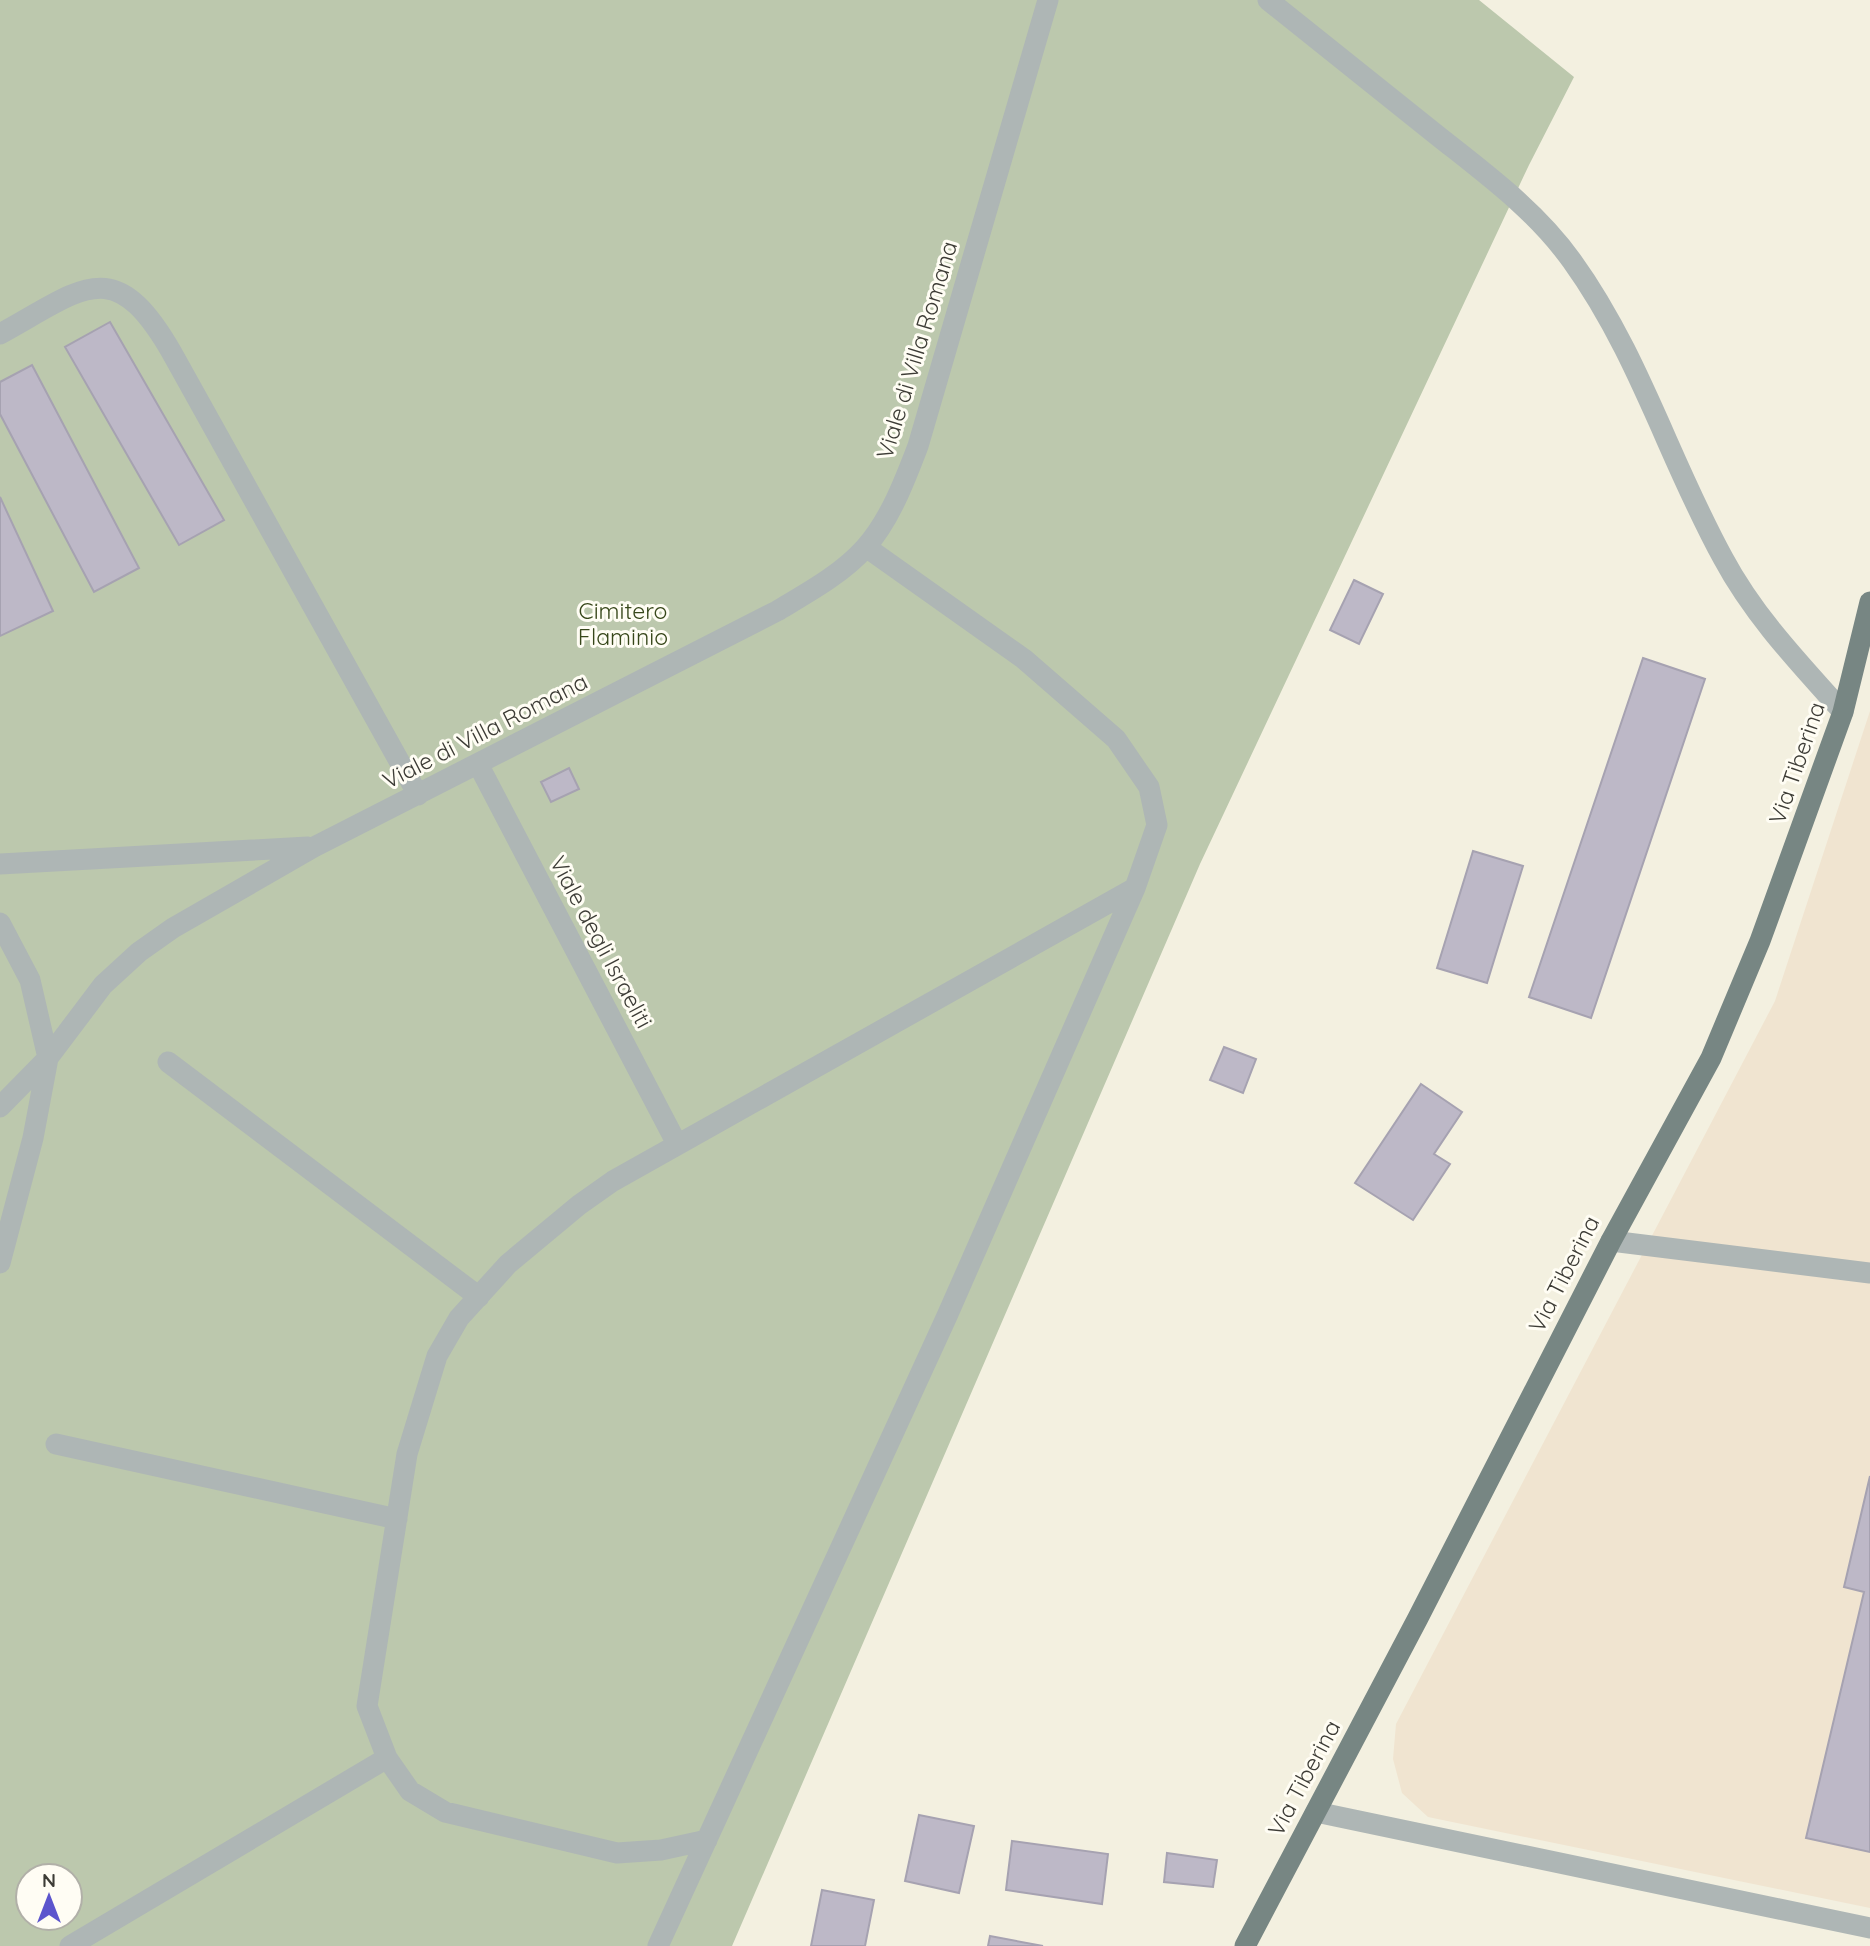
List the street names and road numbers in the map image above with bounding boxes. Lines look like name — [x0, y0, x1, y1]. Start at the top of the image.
street label: Viale di Villa Romana — [870, 238, 963, 462]
street label: Viale di Villa Romana — [378, 666, 592, 795]
street label: Via Tiberina — [1762, 698, 1831, 828]
street label: Viale degli Israeliti — [544, 851, 659, 1033]
street label: Via Tiberina — [1522, 1211, 1605, 1337]
street label: Via Tiberina — [1261, 1715, 1346, 1841]

